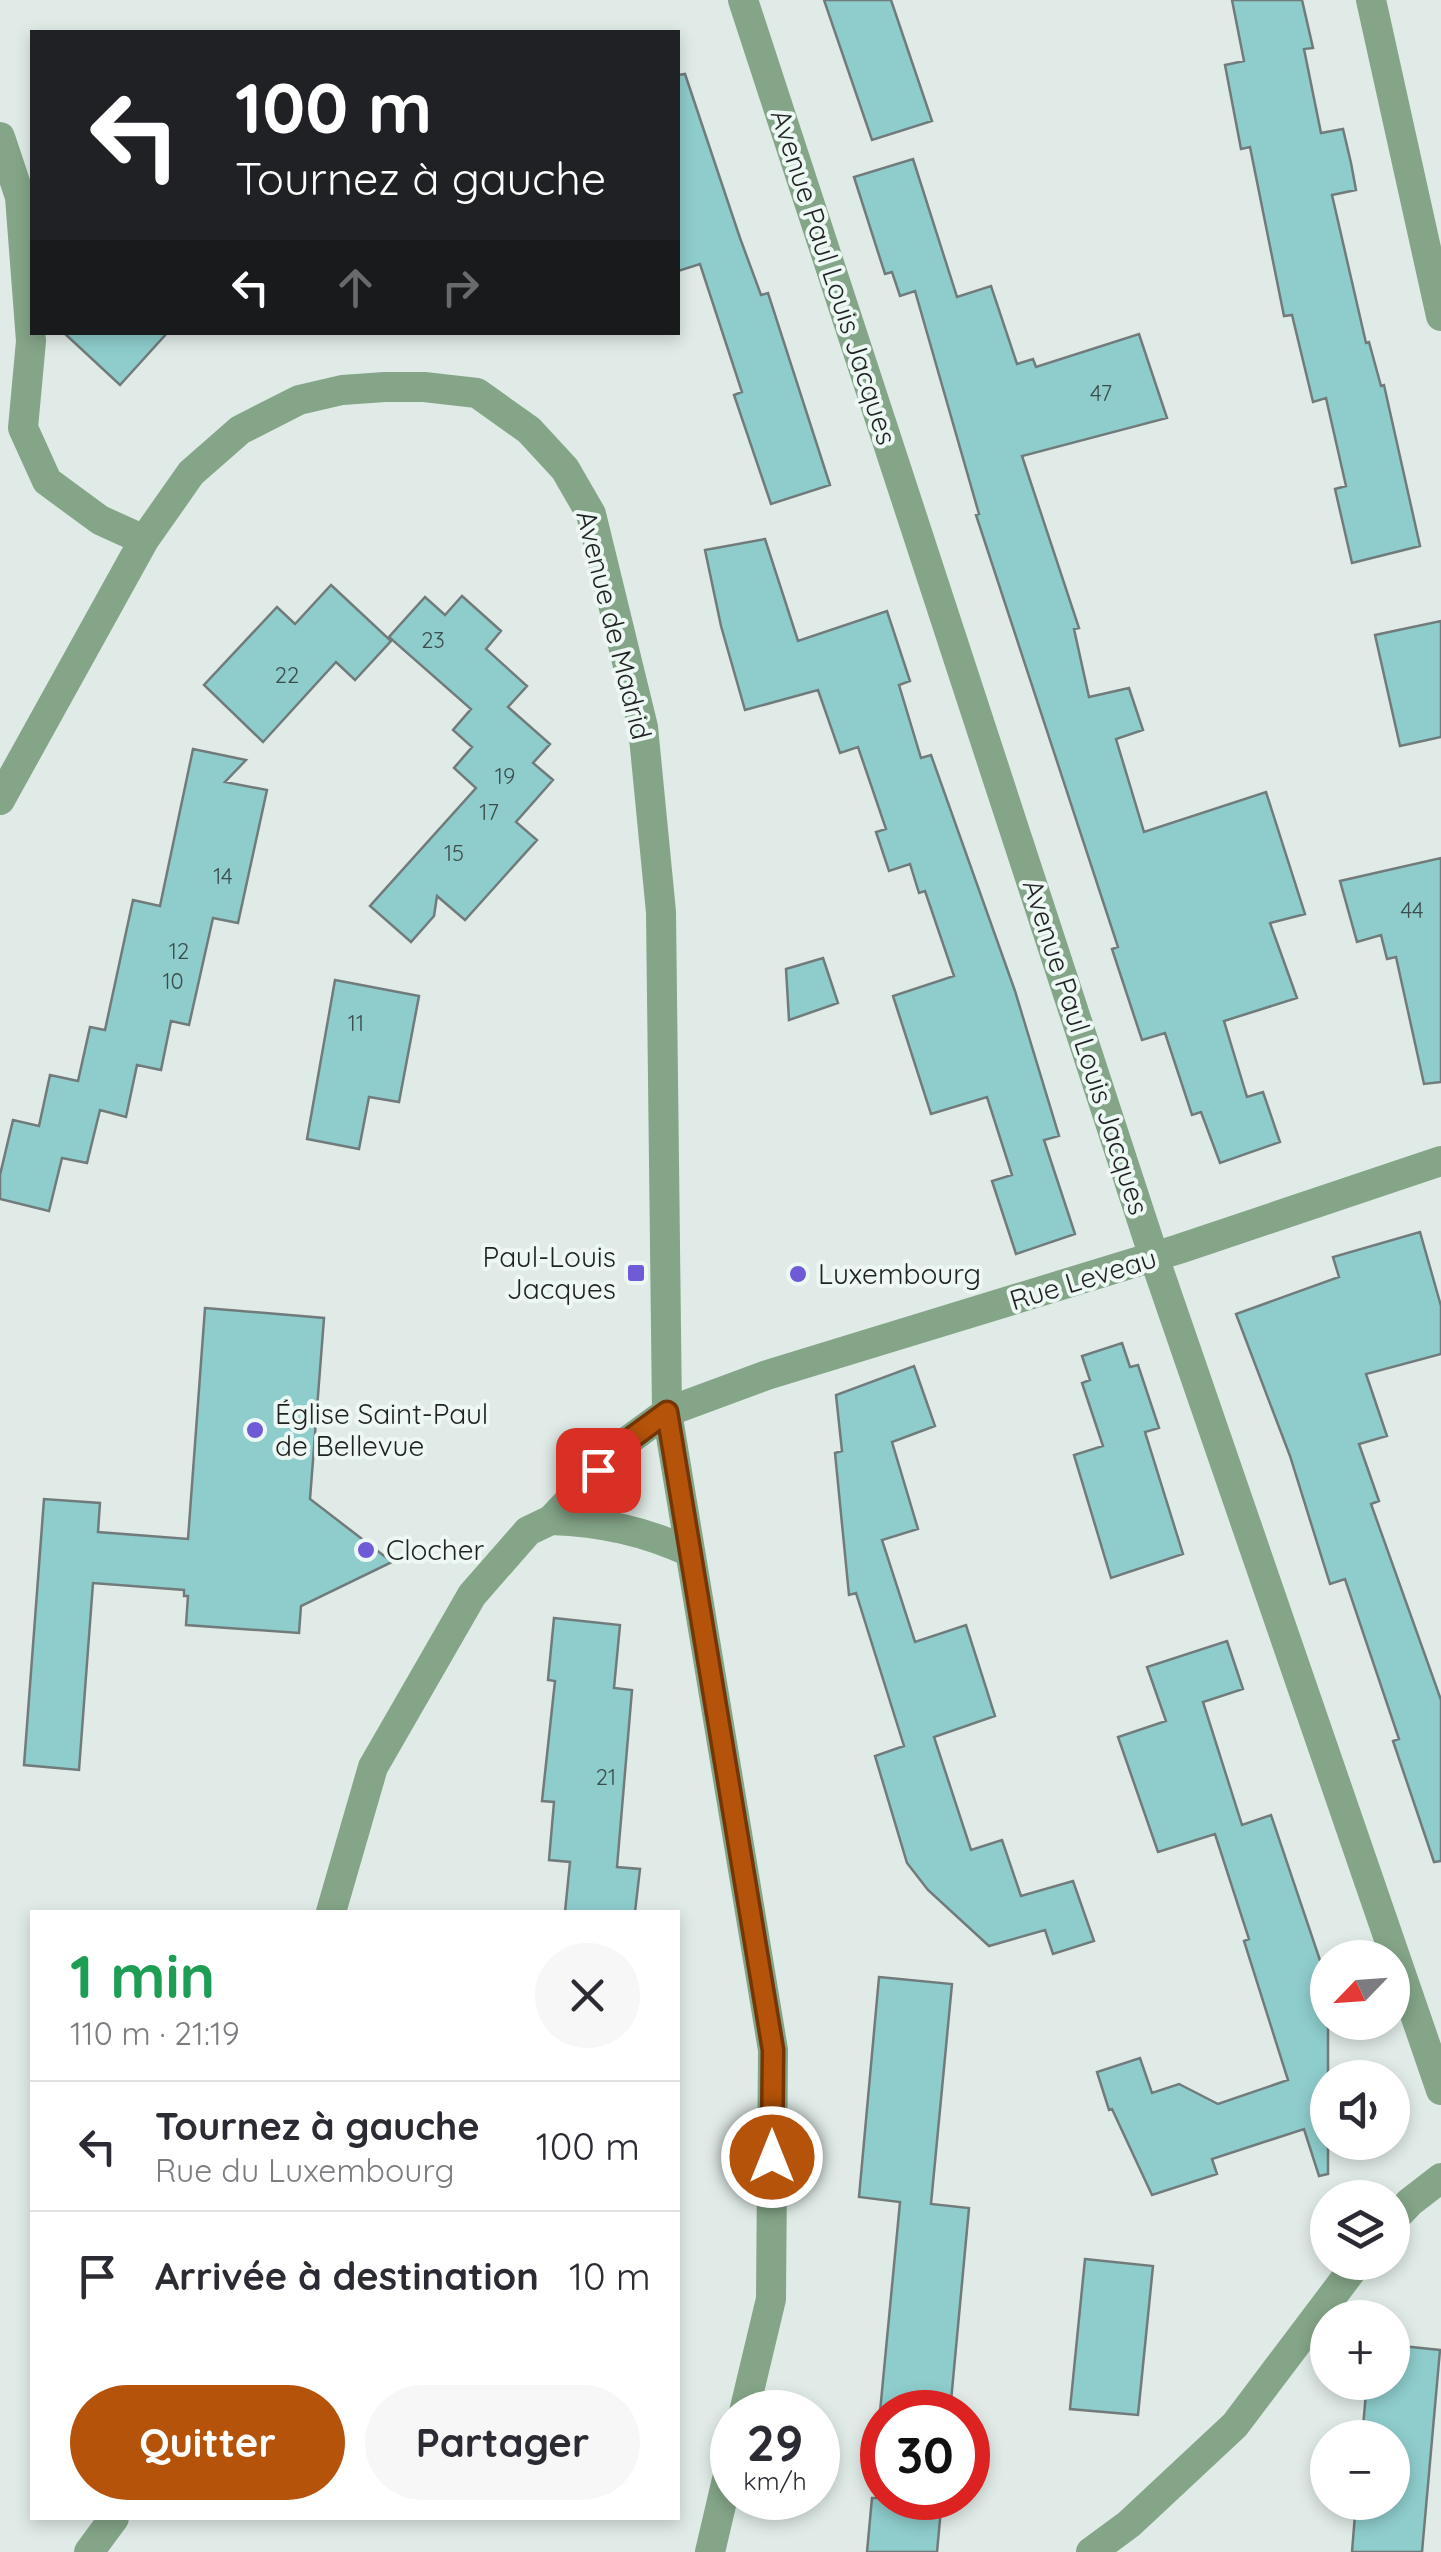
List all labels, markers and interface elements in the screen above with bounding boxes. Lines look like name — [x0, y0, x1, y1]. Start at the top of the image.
text: 100 m — [235, 63, 432, 151]
icon: left — [70, 70, 200, 200]
street label: Avenue Paul Louis Jacques — [764, 105, 905, 449]
text: Tournez à gauche — [235, 150, 606, 206]
icon: left — [223, 260, 278, 315]
icon: ahead — [328, 260, 383, 315]
icon: right — [433, 260, 488, 315]
house number: 47 — [1090, 379, 1112, 407]
street label: Avenue de Madrid — [569, 507, 660, 743]
house number: 23 — [421, 626, 445, 654]
house number: 22 — [275, 661, 299, 689]
house number: 19 — [495, 762, 515, 790]
house number: 17 — [479, 798, 499, 826]
house number: 15 — [444, 839, 464, 867]
house number: 14 — [213, 862, 233, 890]
street label: Avenue Paul Louis Jacques — [1016, 875, 1157, 1219]
house number: 44 — [1400, 896, 1424, 924]
house number: 12 — [169, 937, 189, 965]
house number: 10 — [162, 967, 184, 995]
house number: 11 — [348, 1009, 364, 1037]
place label: Paul-Louis Jacques — [483, 1239, 616, 1306]
street label: Rue Leveau — [1005, 1240, 1161, 1317]
place label: Luxembourg — [818, 1256, 981, 1291]
marker: Paul-Louis Jacques — [625, 1262, 647, 1284]
marker: Luxembourg — [787, 1263, 809, 1285]
place label: Église Saint-Paul de Bellevue — [275, 1396, 488, 1463]
marker: Église Saint-Paul de Bellevue — [244, 1419, 266, 1441]
pin — [556, 1428, 641, 1513]
icon: arrive — [571, 1443, 626, 1498]
place label: Clocher — [386, 1532, 485, 1567]
marker: Clocher — [355, 1539, 377, 1561]
house number: 21 — [596, 1763, 616, 1791]
text: 1 min — [70, 1938, 215, 2013]
north arrow — [1310, 1940, 1410, 2040]
map controls — [1310, 1940, 1410, 2520]
button: close — [535, 1943, 640, 2048]
text: 110 m · 21:19 — [70, 2013, 240, 2053]
button: sound — [1310, 2060, 1410, 2160]
text: Tournez à gauche — [155, 2102, 480, 2150]
position arrow — [720, 2105, 824, 2209]
icon: left — [70, 2119, 125, 2174]
text: 100 m — [536, 2122, 640, 2170]
text: Rue du Luxembourg — [155, 2150, 454, 2190]
button: layers — [1310, 2180, 1410, 2280]
icon: arrive — [70, 2249, 125, 2304]
text: Arrivée à destination — [155, 2252, 539, 2300]
text: 10 m — [569, 2252, 651, 2300]
button: + — [1310, 2300, 1410, 2400]
button: Quitter — [70, 2385, 345, 2500]
button: Partager — [365, 2385, 640, 2500]
speed limit sign: 30 — [860, 2390, 990, 2520]
text: 29 — [747, 2411, 803, 2474]
button: − — [1310, 2420, 1410, 2520]
text: km/h — [743, 2465, 807, 2496]

